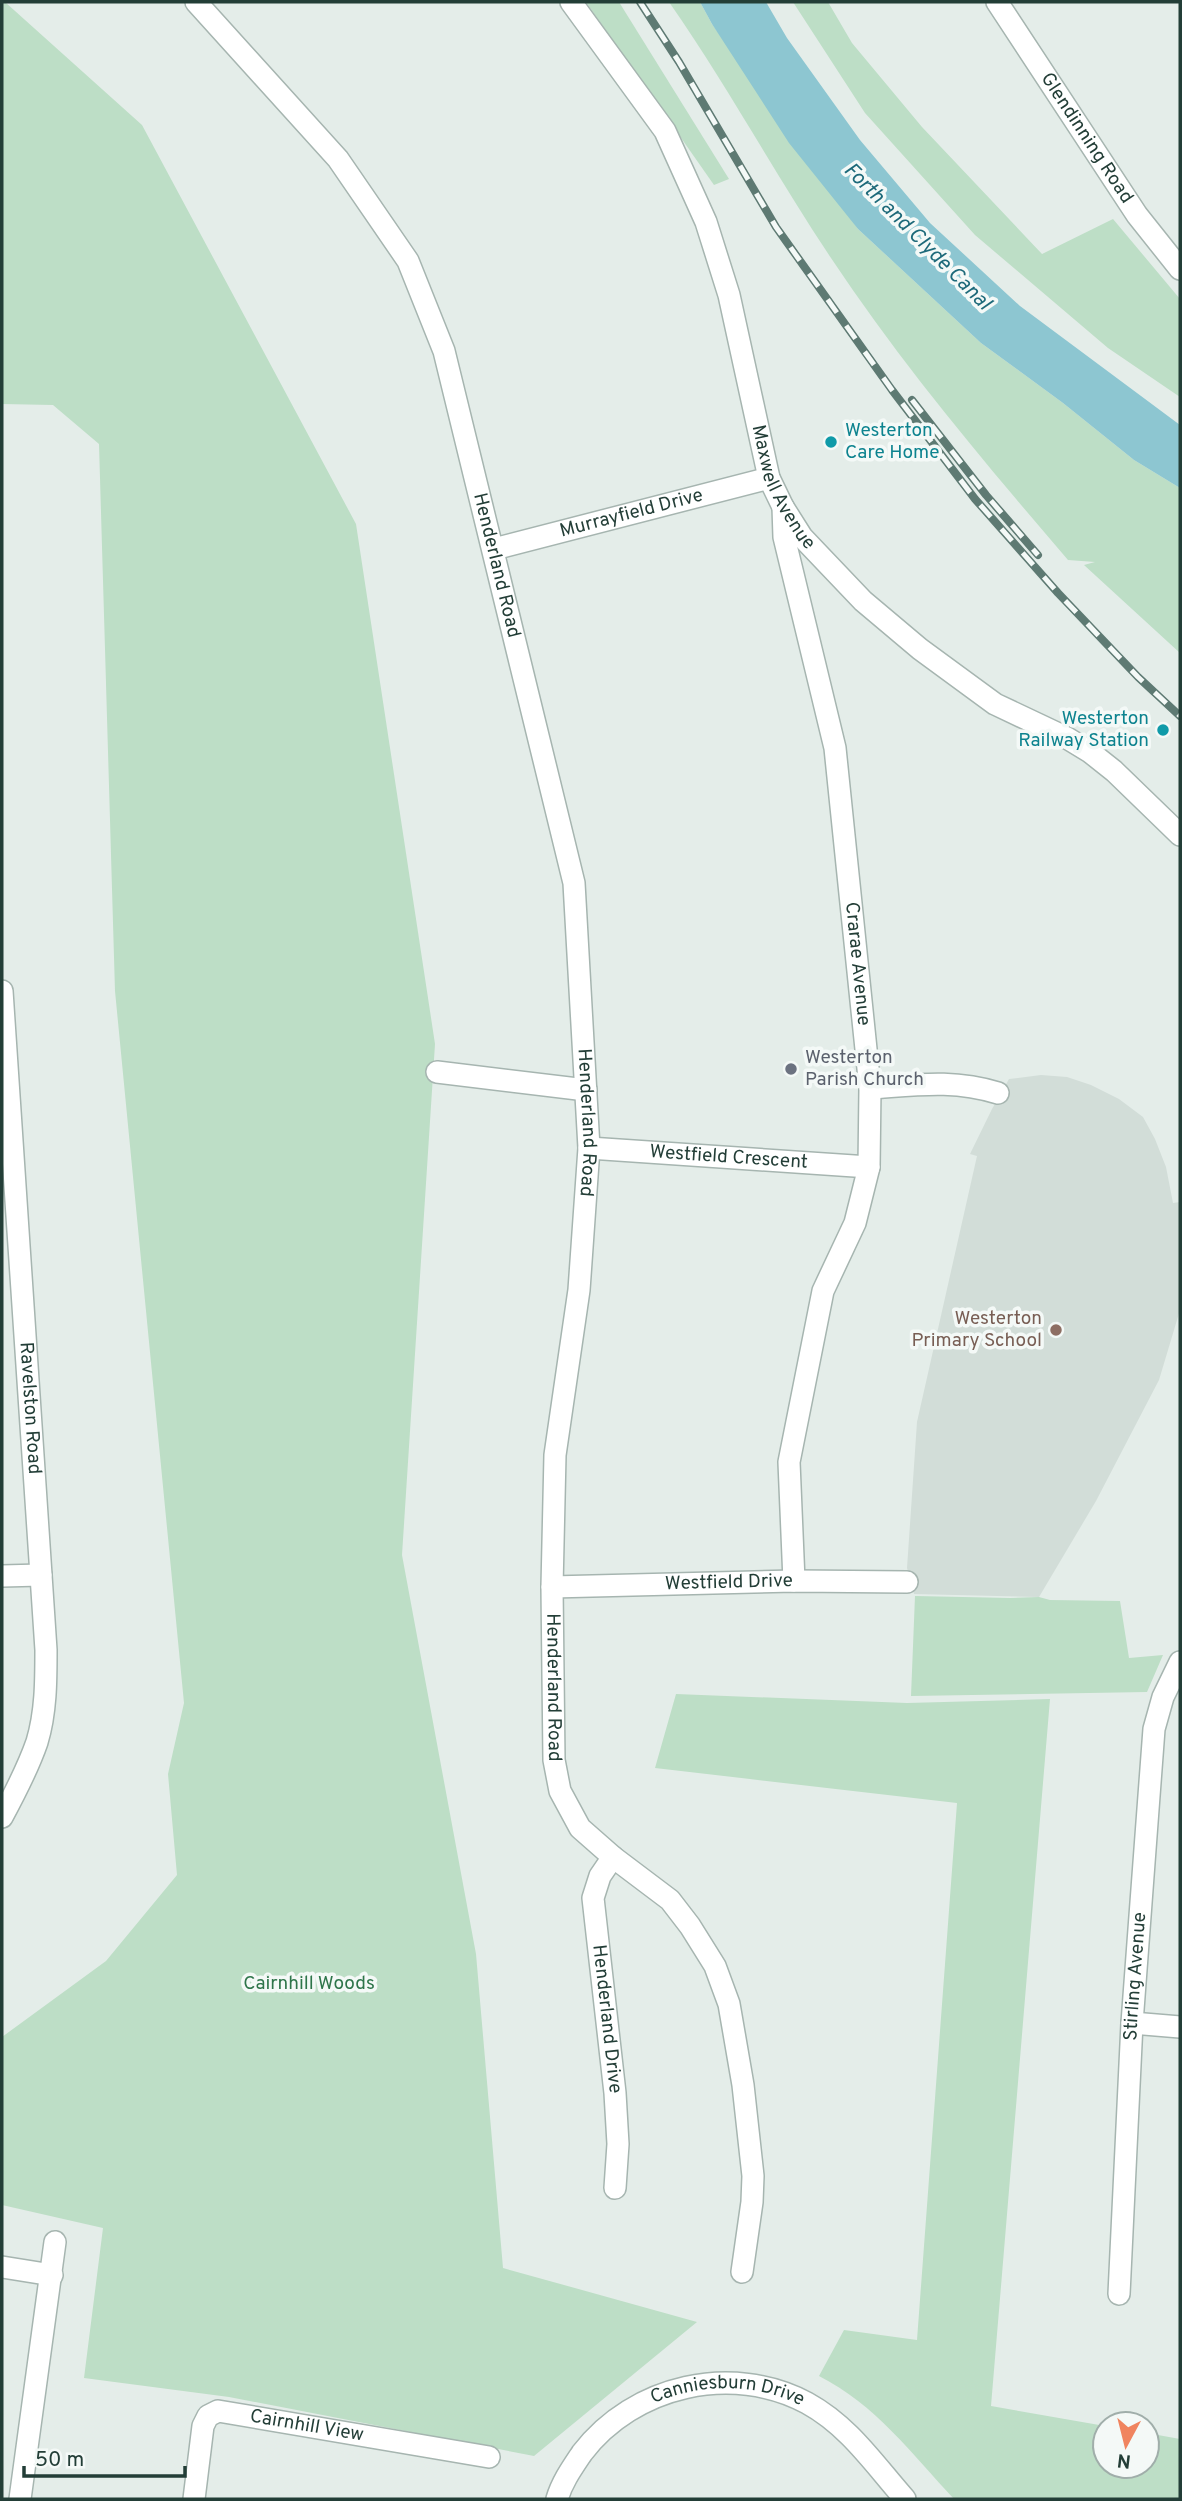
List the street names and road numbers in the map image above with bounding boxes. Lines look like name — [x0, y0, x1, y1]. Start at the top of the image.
street label: Glendinning Road — [1035, 68, 1138, 208]
street label: Maxwell Avenue — [746, 423, 820, 555]
street label: Murrayfield Drive — [557, 484, 706, 544]
street label: Henderland Road — [467, 490, 526, 640]
street label: Crarae Avenue — [839, 901, 876, 1027]
street label: Henderland Road — [571, 1048, 601, 1198]
street label: Westfield Crescent — [649, 1140, 809, 1175]
street label: Ravelston Road — [13, 1341, 46, 1475]
street label: Westfield Drive — [665, 1569, 793, 1596]
street label: Henderland Road — [540, 1613, 566, 1762]
street label: Stirling Avenue — [1119, 1911, 1152, 2041]
street label: Henderland Drive — [586, 1943, 627, 2095]
street label: Canniesburn Drive — [647, 2371, 809, 2412]
street label: Cairnhill View — [248, 2405, 366, 2448]

